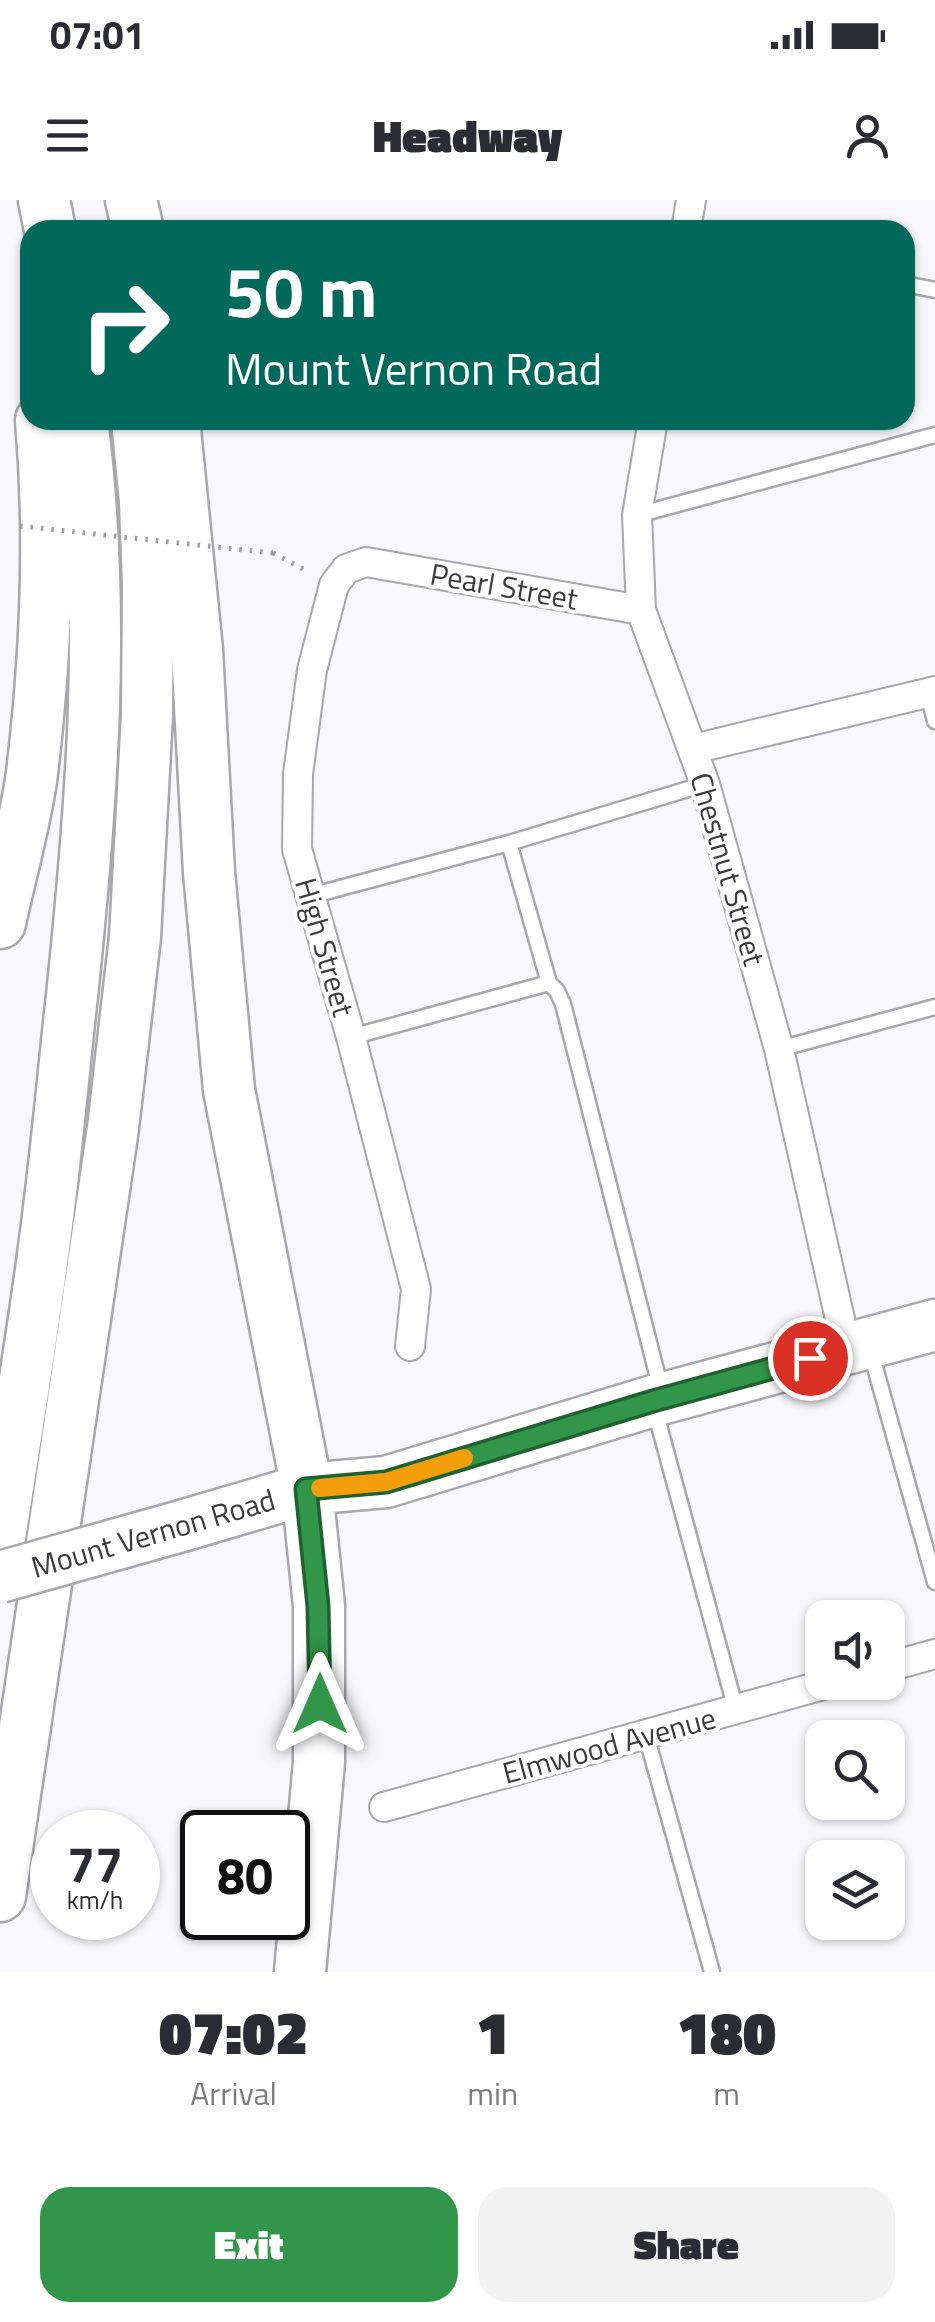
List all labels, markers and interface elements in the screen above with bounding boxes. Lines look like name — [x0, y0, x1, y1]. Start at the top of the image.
text: 07:01 — [50, 6, 145, 64]
text: Headway — [373, 101, 562, 169]
icon: menu — [40, 108, 95, 163]
icon: person — [840, 108, 895, 163]
text: 50 m — [225, 238, 378, 344]
icon: right — [60, 260, 190, 390]
text: Mount Vernon Road — [225, 334, 602, 402]
street label: Pearl Street — [427, 550, 582, 622]
street label: Chestnut Street — [679, 767, 778, 971]
street label: High Street — [283, 872, 367, 1022]
pin — [768, 1316, 853, 1401]
icon: arrive — [783, 1331, 838, 1386]
street label: Mount Vernon Road — [26, 1476, 280, 1590]
map controls — [805, 1600, 905, 1940]
button: sound — [805, 1600, 905, 1700]
position arrow — [268, 1652, 372, 1756]
street label: Elmwood Avenue — [497, 1694, 721, 1796]
button: search — [805, 1720, 905, 1820]
speed limit sign: 80 — [180, 1810, 310, 1940]
text: 77 — [67, 1825, 123, 1901]
button: layers — [805, 1840, 905, 1940]
text: km/h — [67, 1881, 123, 1919]
text: 07:02 — [159, 1986, 308, 2077]
text: 1 — [476, 1986, 509, 2077]
text: 180 — [677, 1986, 776, 2077]
text: Arrival — [190, 2069, 277, 2117]
text: min — [467, 2069, 518, 2117]
text: m — [713, 2069, 740, 2117]
button: Exit — [40, 2187, 458, 2302]
button: Share — [478, 2187, 895, 2302]

